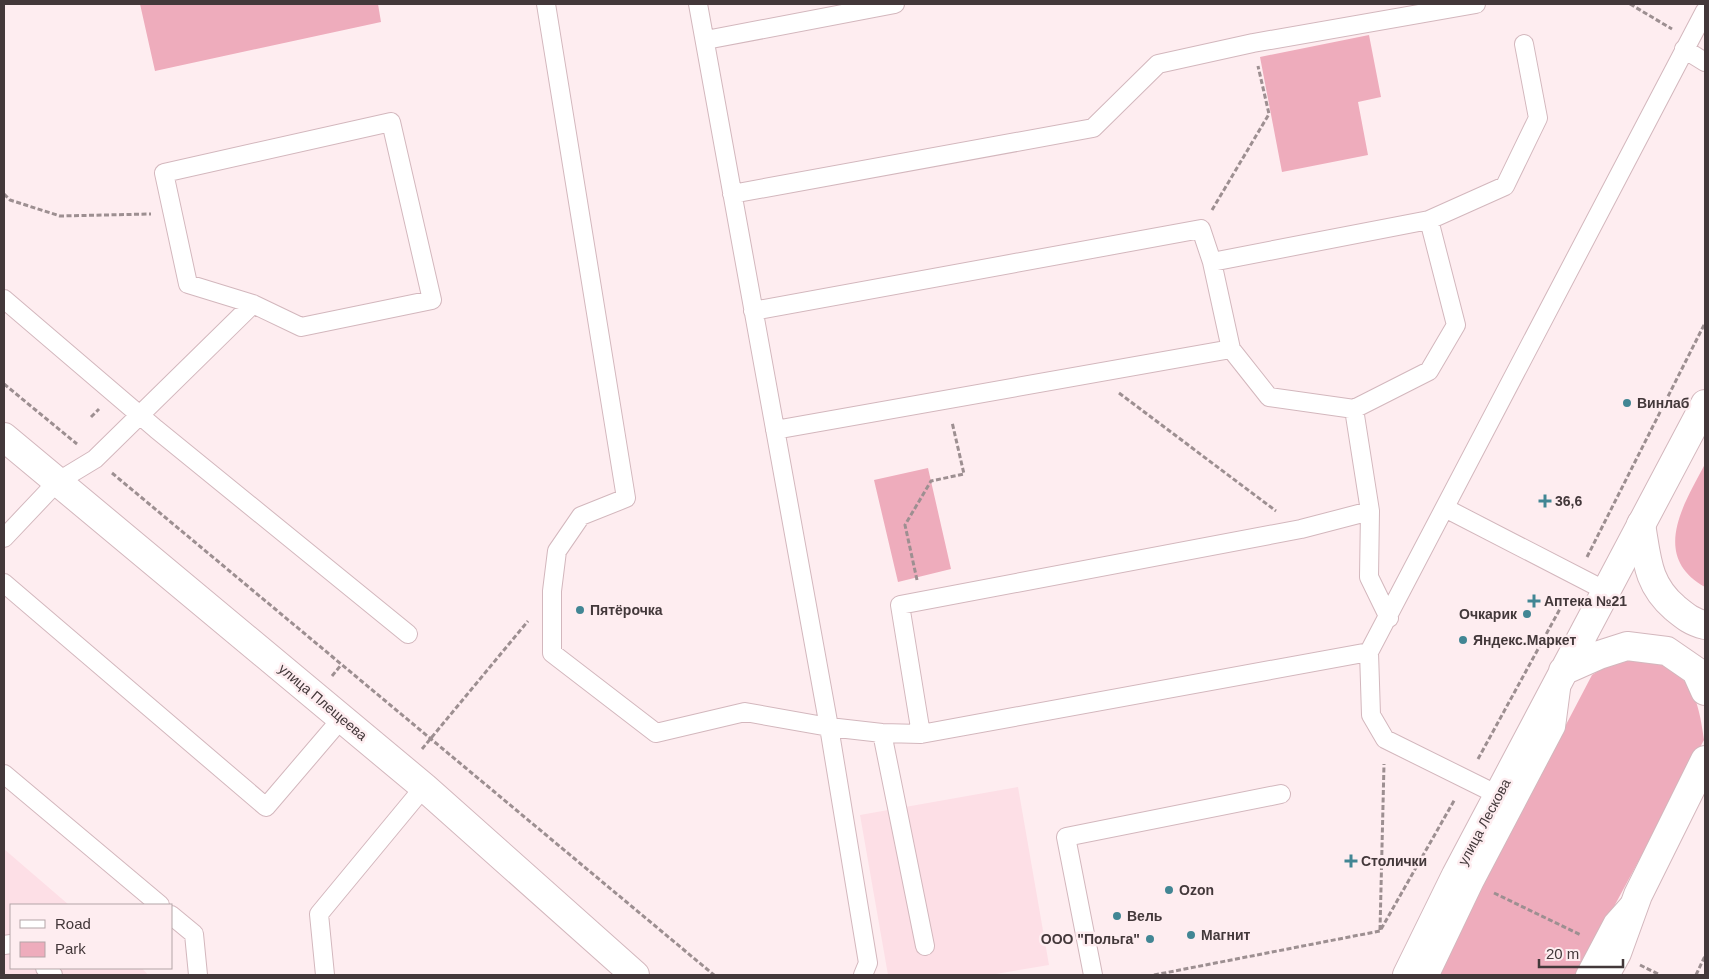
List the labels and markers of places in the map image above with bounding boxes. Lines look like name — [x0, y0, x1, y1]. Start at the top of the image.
place label: Винлаб — [1637, 395, 1690, 411]
marker: Винлаб — [1621, 397, 1633, 409]
place label: 36,6 — [1555, 493, 1582, 509]
marker: 36,6 — [1539, 495, 1551, 507]
place label: Аптека №21 — [1544, 593, 1627, 609]
marker: Аптека №21 — [1528, 595, 1540, 607]
place label: Пятёрочка — [590, 602, 663, 618]
marker: Пятёрочка — [574, 604, 586, 616]
place label: Очкарик — [1459, 606, 1518, 622]
marker: Очкарик — [1521, 608, 1533, 620]
place label: Яндекс.Маркет — [1473, 632, 1576, 648]
marker: Яндекс.Маркет — [1457, 634, 1469, 646]
place label: Столички — [1361, 853, 1427, 869]
marker: Столички — [1345, 855, 1357, 867]
place label: Ozon — [1179, 882, 1214, 898]
marker: Ozon — [1163, 884, 1175, 896]
place label: Вель — [1127, 908, 1163, 924]
marker: Вель — [1111, 910, 1123, 922]
place label: Магнит — [1201, 927, 1251, 943]
marker: Магнит — [1185, 929, 1197, 941]
place label: ООО "Польга" — [1041, 931, 1140, 947]
marker: ООО "Польга" — [1144, 933, 1156, 945]

